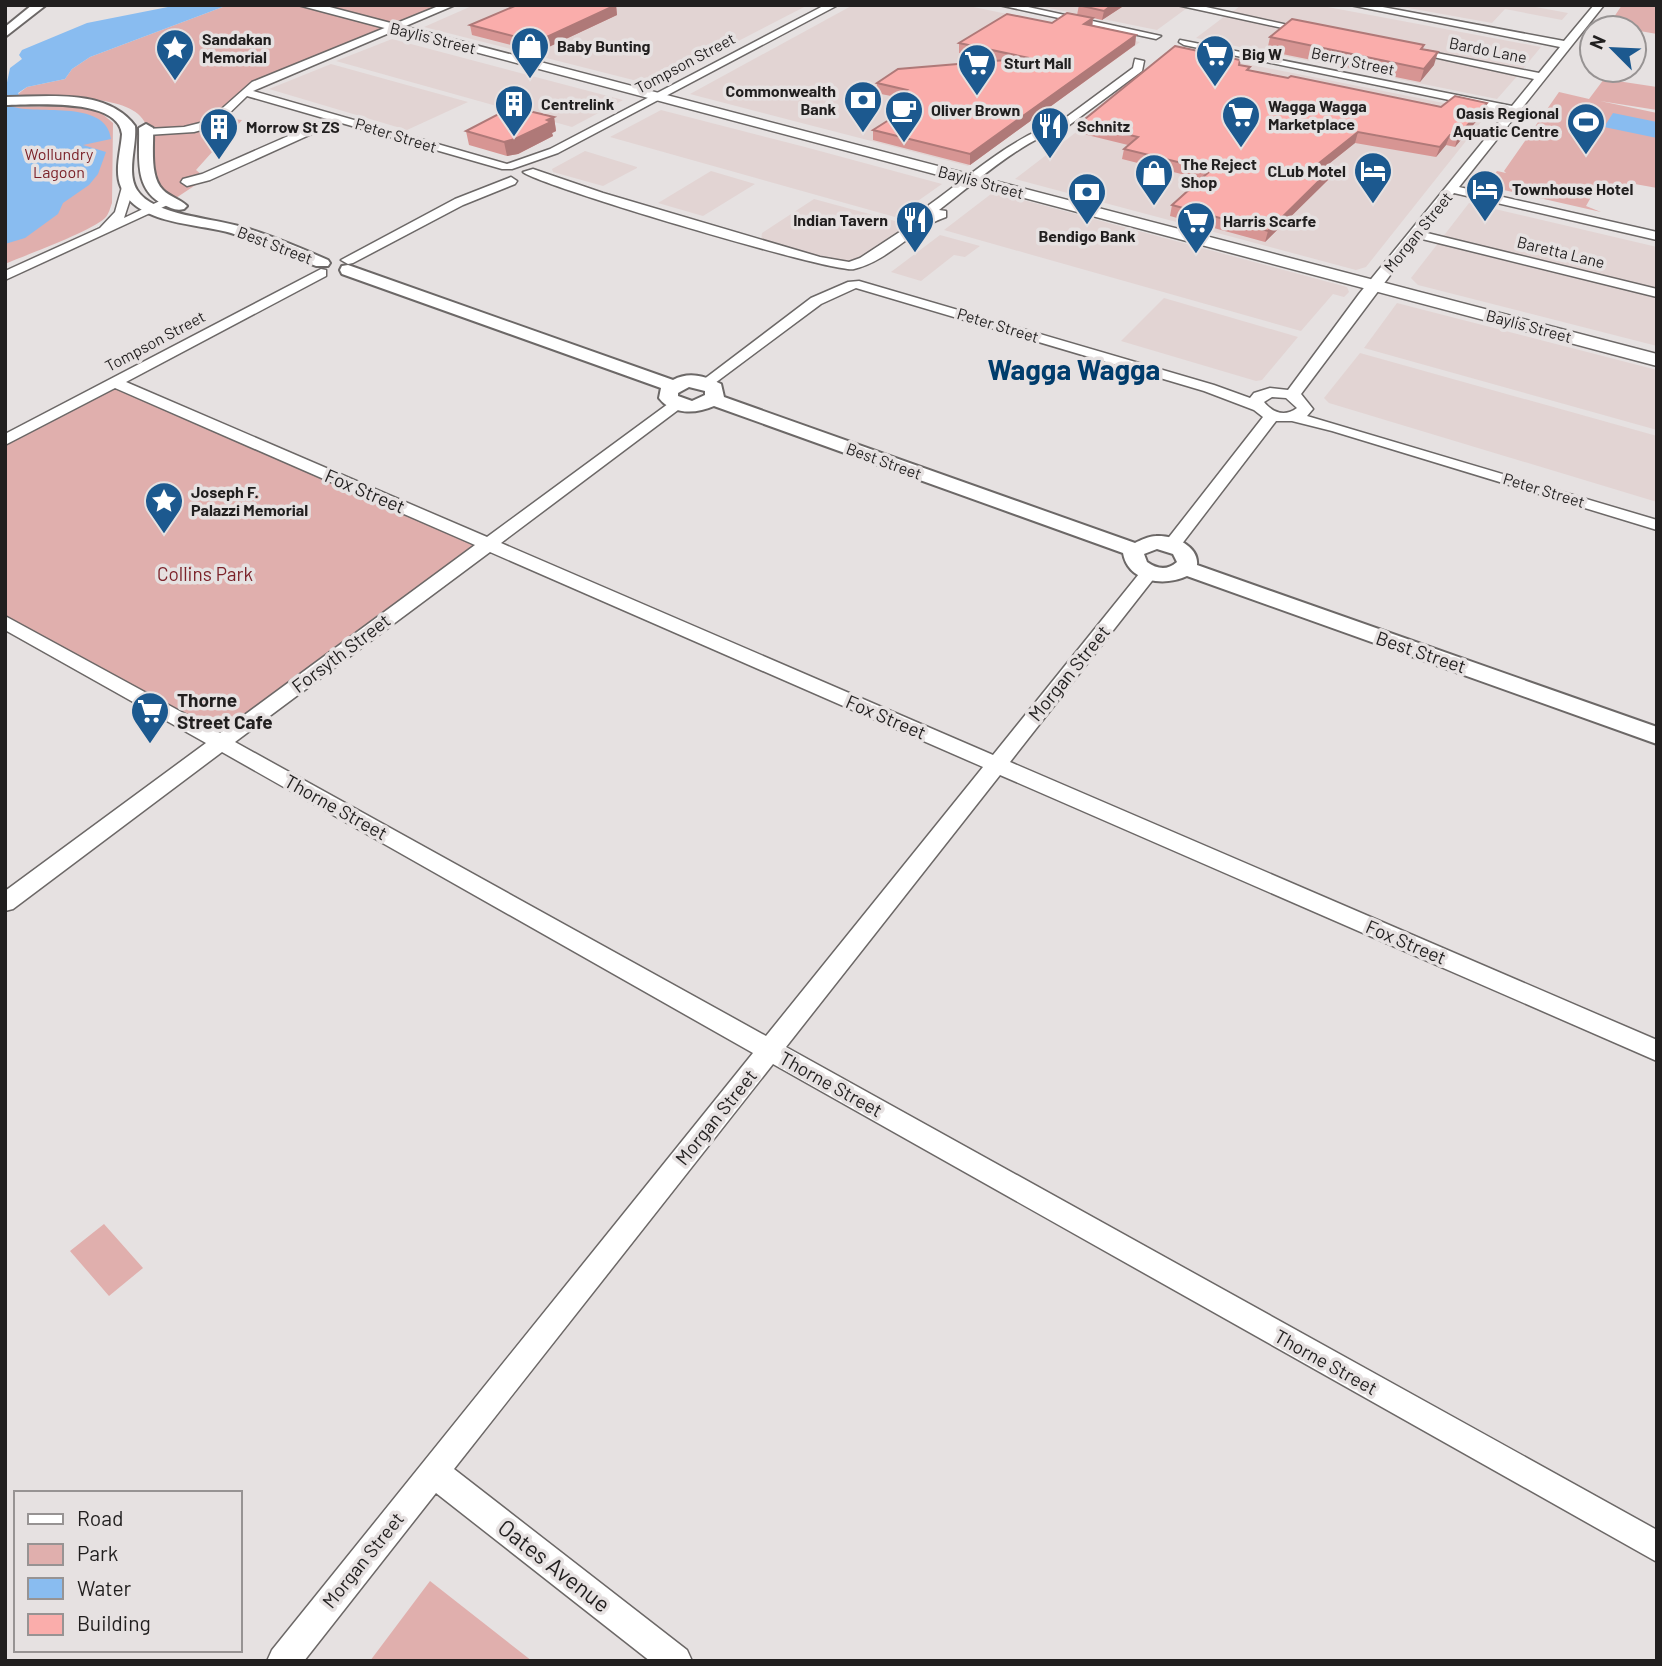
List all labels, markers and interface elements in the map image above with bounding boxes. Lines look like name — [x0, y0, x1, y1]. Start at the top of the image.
north arrow — [1578, 14, 1648, 84]
street label: Baylis Street — [388, 18, 478, 57]
shop icon: Baby Bunting — [509, 25, 551, 80]
place icon: Sandakan Memorial — [154, 27, 196, 82]
street label: Tompson Street — [631, 28, 738, 97]
place label: Sandakan Memorial — [202, 29, 271, 66]
text: N — [1584, 31, 1610, 52]
supermarket icon: Big W — [1194, 33, 1236, 88]
street label: Bardo Lane — [1448, 33, 1529, 66]
place label: Baby Bunting — [557, 36, 650, 55]
supermarket icon: Sturt Mall — [956, 42, 998, 97]
street label: Berry Street — [1310, 42, 1397, 79]
place label: Big W — [1242, 44, 1282, 63]
place label: Sturt Mall — [1004, 53, 1072, 72]
bank icon: Commonwealth Bank — [842, 79, 884, 134]
place label: Commonwealth Bank — [726, 81, 836, 118]
building icon: Centrelink — [493, 83, 535, 138]
cafe icon: Oliver Brown — [883, 89, 925, 144]
place label: Centrelink — [541, 94, 615, 113]
supermarket icon: Wagga Wagga Marketplace — [1220, 94, 1262, 149]
place label: Wagga Wagga Marketplace — [1268, 96, 1367, 133]
place label: Oliver Brown — [931, 100, 1020, 119]
sports icon: Oasis Regional Aquatic Centre — [1565, 101, 1607, 156]
place label: Oasis Regional Aquatic Centre — [1453, 103, 1559, 140]
restaurant icon: Schnitz — [1029, 105, 1071, 160]
building icon: Morrow St ZS — [198, 106, 240, 161]
street label: Peter Street — [353, 113, 439, 156]
place label: Schnitz — [1077, 116, 1130, 135]
place label: Morrow St ZS — [246, 117, 340, 136]
park label: Wollundry Lagoon — [25, 144, 94, 181]
hotel icon: CLub Motel — [1352, 150, 1394, 205]
shop icon: The Reject Shop — [1133, 152, 1175, 207]
place label: The Reject Shop — [1181, 154, 1257, 191]
street label: Baylis Street — [936, 161, 1026, 202]
place label: CLub Motel — [1267, 161, 1346, 180]
hotel icon: Townhouse Hotel — [1464, 168, 1506, 223]
bank icon: Bendigo Bank — [1066, 171, 1108, 226]
place label: Townhouse Hotel — [1512, 179, 1633, 198]
street label: Morgan Street — [1379, 188, 1456, 276]
restaurant icon: Indian Tavern — [894, 199, 936, 254]
supermarket icon: Harris Scarfe — [1175, 200, 1217, 255]
place label: Indian Tavern — [793, 210, 888, 229]
place label: Harris Scarfe — [1223, 211, 1317, 230]
street label: Best Street — [235, 222, 315, 268]
place label: Bendigo Bank — [1038, 226, 1136, 245]
street label: Baretta Lane — [1515, 231, 1607, 272]
street label: Peter Street — [955, 303, 1041, 346]
street label: Baylis Street — [1484, 305, 1574, 346]
street label: Tompson Street — [101, 306, 208, 375]
district label: Wagga Wagga — [988, 352, 1160, 386]
street label: Best Street — [844, 438, 924, 483]
street label: Fox Street — [322, 463, 409, 518]
street label: Peter Street — [1501, 468, 1587, 511]
place icon: Joseph F. Palazzi Memorial — [143, 480, 185, 535]
place label: Joseph F. Palazzi Memorial — [191, 482, 308, 519]
park label: Collins Park — [157, 562, 253, 585]
street label: Forsyth Street — [287, 608, 394, 697]
street label: Morgan Street — [1023, 620, 1114, 725]
street label: Best Street — [1373, 625, 1469, 678]
place label: Thorne Street Cafe — [177, 688, 273, 733]
street label: Fox Street — [843, 689, 930, 744]
supermarket icon: Thorne Street Cafe — [129, 690, 171, 745]
street label: Thorne Street — [281, 769, 392, 844]
street label: Fox Street — [1363, 914, 1450, 969]
street label: Thorne Street — [776, 1046, 887, 1121]
street label: Morgan Street — [670, 1064, 761, 1169]
street label: Thorne Street — [1271, 1324, 1382, 1399]
legend — [14, 1491, 242, 1652]
text: Road — [77, 1505, 123, 1530]
street label: Morgan Street — [317, 1507, 408, 1612]
street label: Oates Avenue — [493, 1513, 616, 1618]
text: Park — [77, 1540, 118, 1565]
text: Water — [77, 1575, 132, 1600]
text: Building — [77, 1610, 151, 1635]

